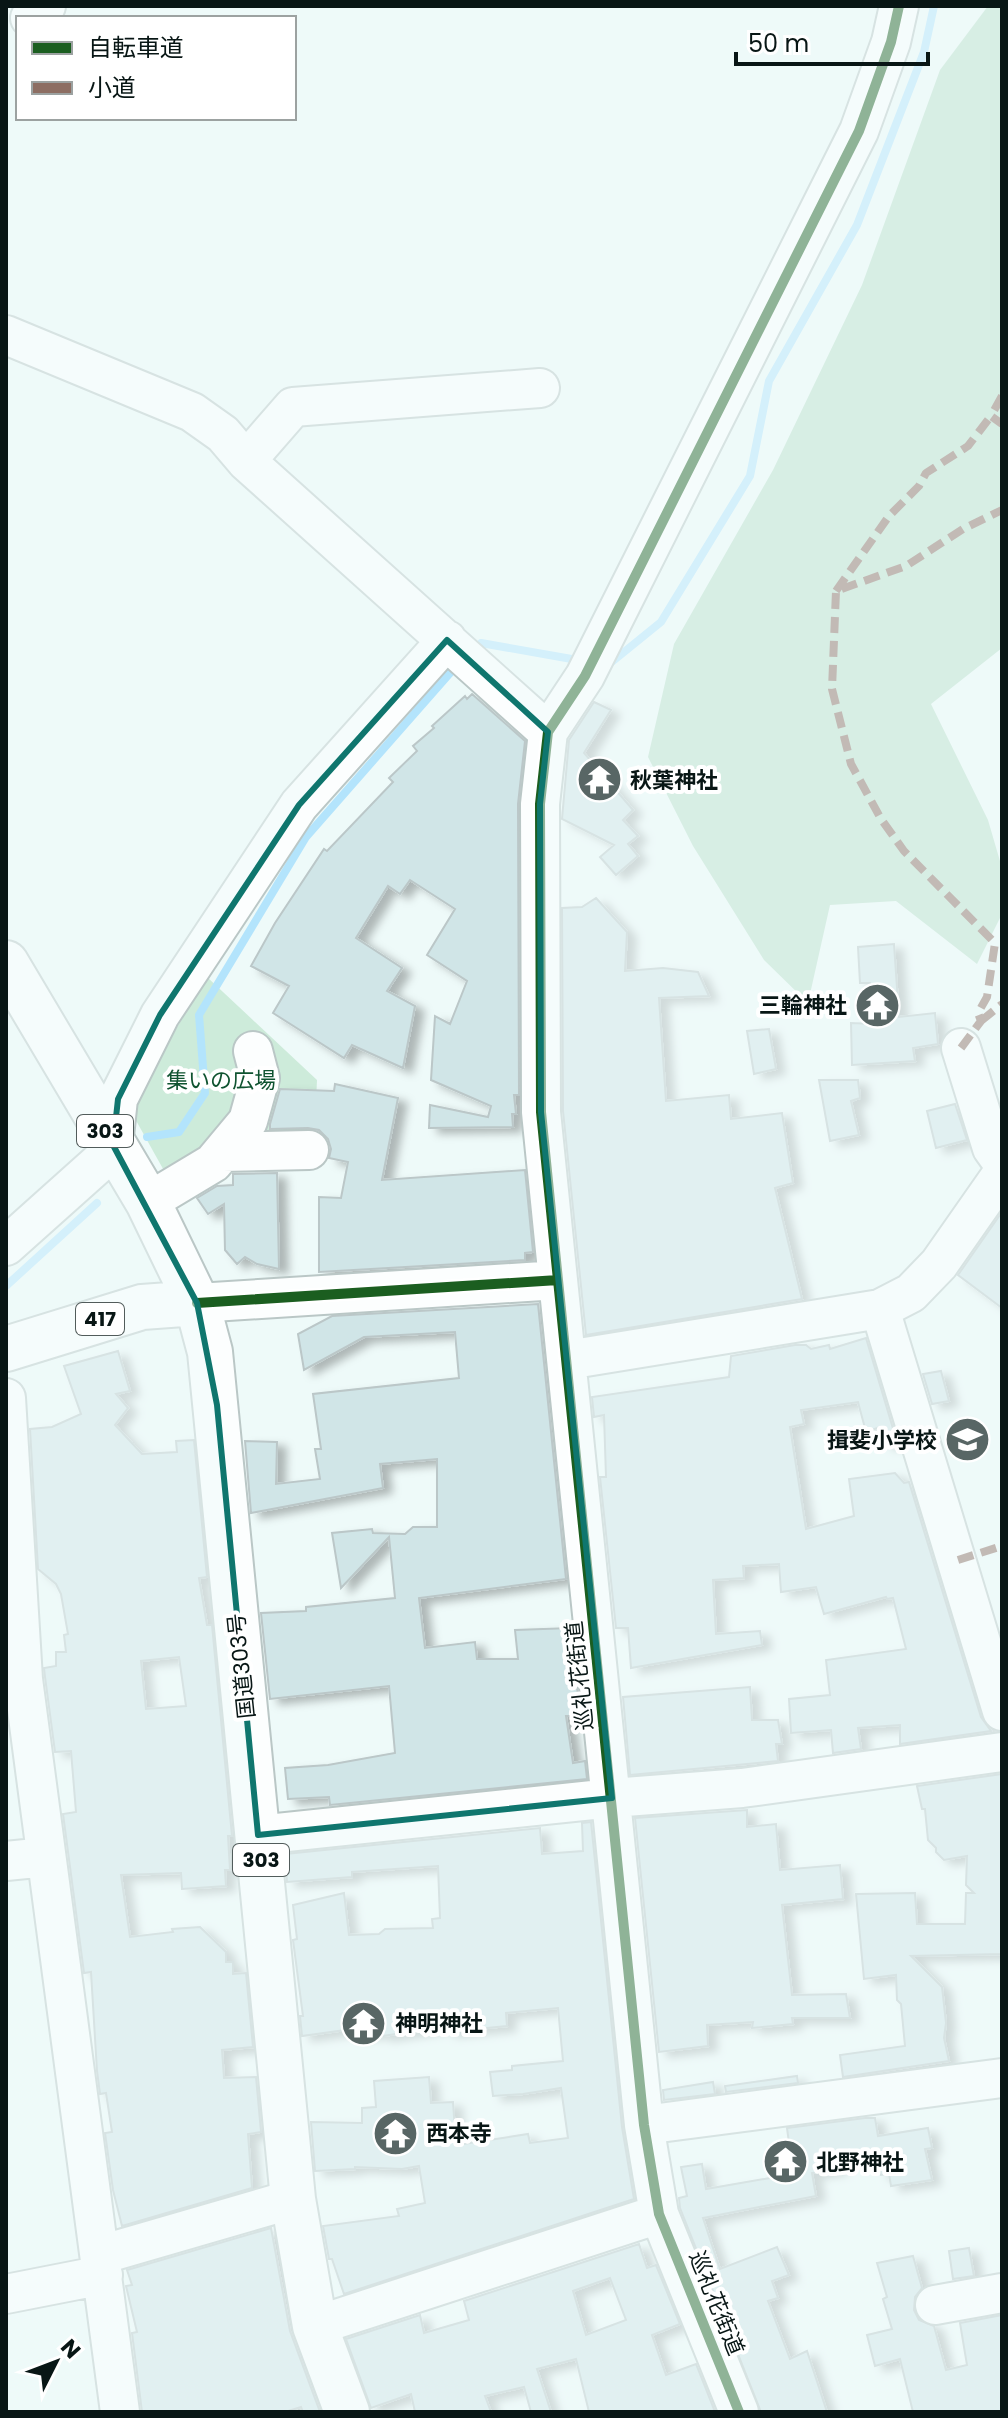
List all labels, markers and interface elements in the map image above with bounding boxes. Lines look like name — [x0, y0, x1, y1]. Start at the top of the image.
legend — [16, 16, 296, 120]
scale bar — [736, 16, 928, 66]
text: 50 m — [748, 27, 809, 60]
text: 自転車道 — [88, 31, 184, 64]
text: 小道 — [88, 71, 136, 104]
temple icon: 秋葉神社 — [575, 756, 623, 804]
place label: 秋葉神社 — [630, 765, 718, 796]
temple icon: 三輪神社 — [854, 981, 902, 1029]
place label: 三輪神社 — [759, 990, 847, 1021]
park label: 集いの広場 — [166, 1065, 276, 1096]
road number: 303 — [77, 1115, 133, 1147]
road number: 417 — [76, 1303, 124, 1335]
school or university icon: 揖斐小学校 — [944, 1416, 992, 1464]
place label: 揖斐小学校 — [827, 1425, 937, 1456]
street label: 国道303号 — [221, 1612, 262, 1720]
street label: 巡礼花街道 — [558, 1620, 601, 1732]
road number: 303 — [233, 1844, 289, 1876]
temple icon: 神明神社 — [340, 1999, 388, 2047]
place label: 神明神社 — [395, 2008, 483, 2039]
temple icon: 西本寺 — [371, 2109, 419, 2157]
place label: 西本寺 — [426, 2118, 492, 2149]
temple icon: 北野神社 — [761, 2138, 809, 2186]
place label: 北野神社 — [816, 2147, 904, 2178]
street label: 巡礼花街道 — [682, 2246, 752, 2360]
north arrow — [16, 2322, 96, 2402]
text: N — [53, 2332, 88, 2365]

